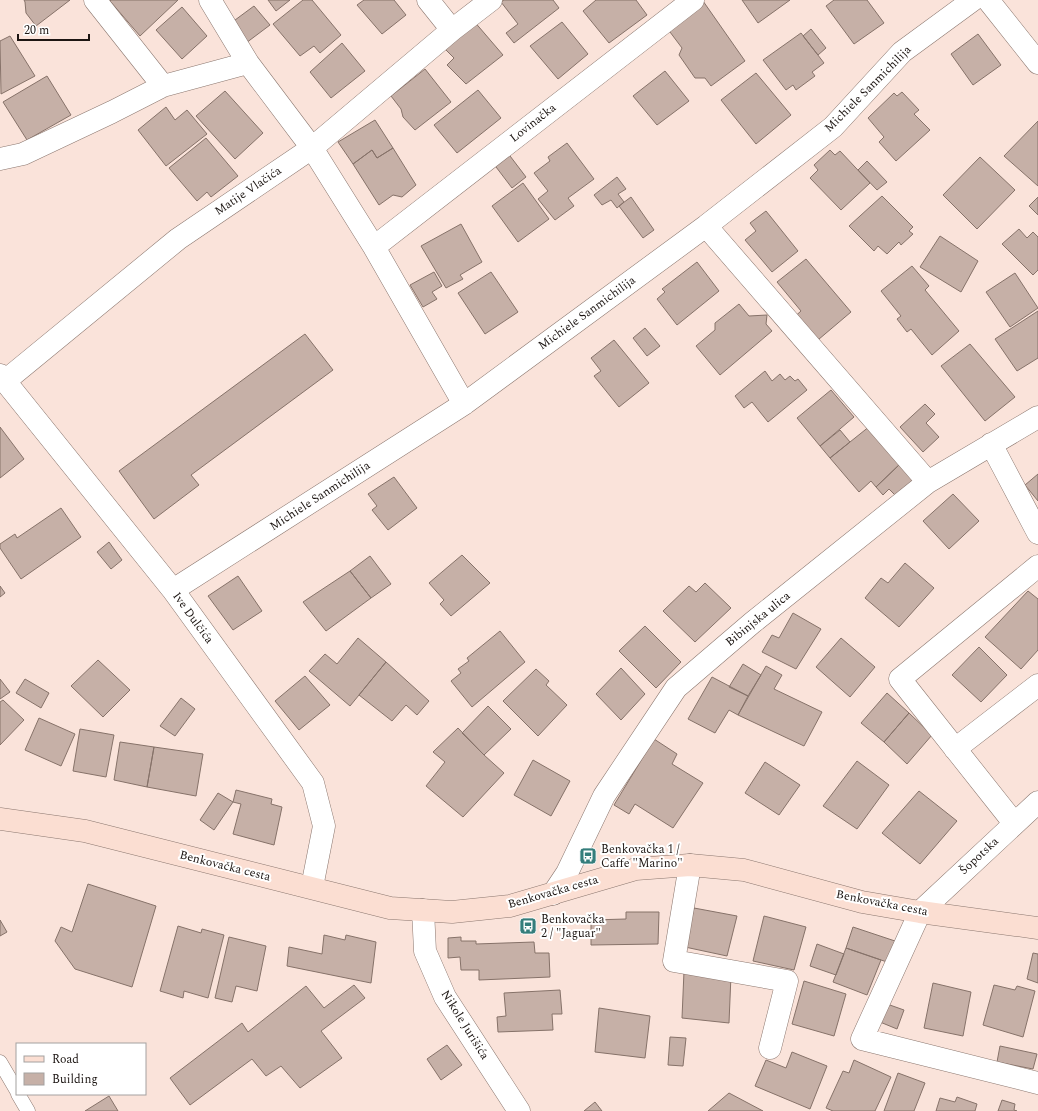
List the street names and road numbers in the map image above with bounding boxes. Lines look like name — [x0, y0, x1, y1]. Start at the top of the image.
street label: Michiele Sanmichilija — [820, 41, 916, 137]
street label: Lovinačka — [506, 99, 560, 147]
street label: Matije Vlačića — [211, 161, 285, 221]
street label: Michiele Sanmichilija — [534, 271, 640, 355]
street label: Michiele Sanmichilija — [266, 456, 374, 536]
street label: Bibinjska ulica — [721, 587, 795, 651]
street label: Ive Dulčića — [168, 588, 218, 648]
street label: Šopotska — [955, 833, 1003, 879]
street label: Benkovačka cesta — [177, 846, 273, 887]
street label: Benkovačka cesta — [506, 870, 601, 914]
street label: Benkovačka cesta — [834, 885, 930, 921]
street label: Nikole Jurišića — [436, 986, 494, 1064]

